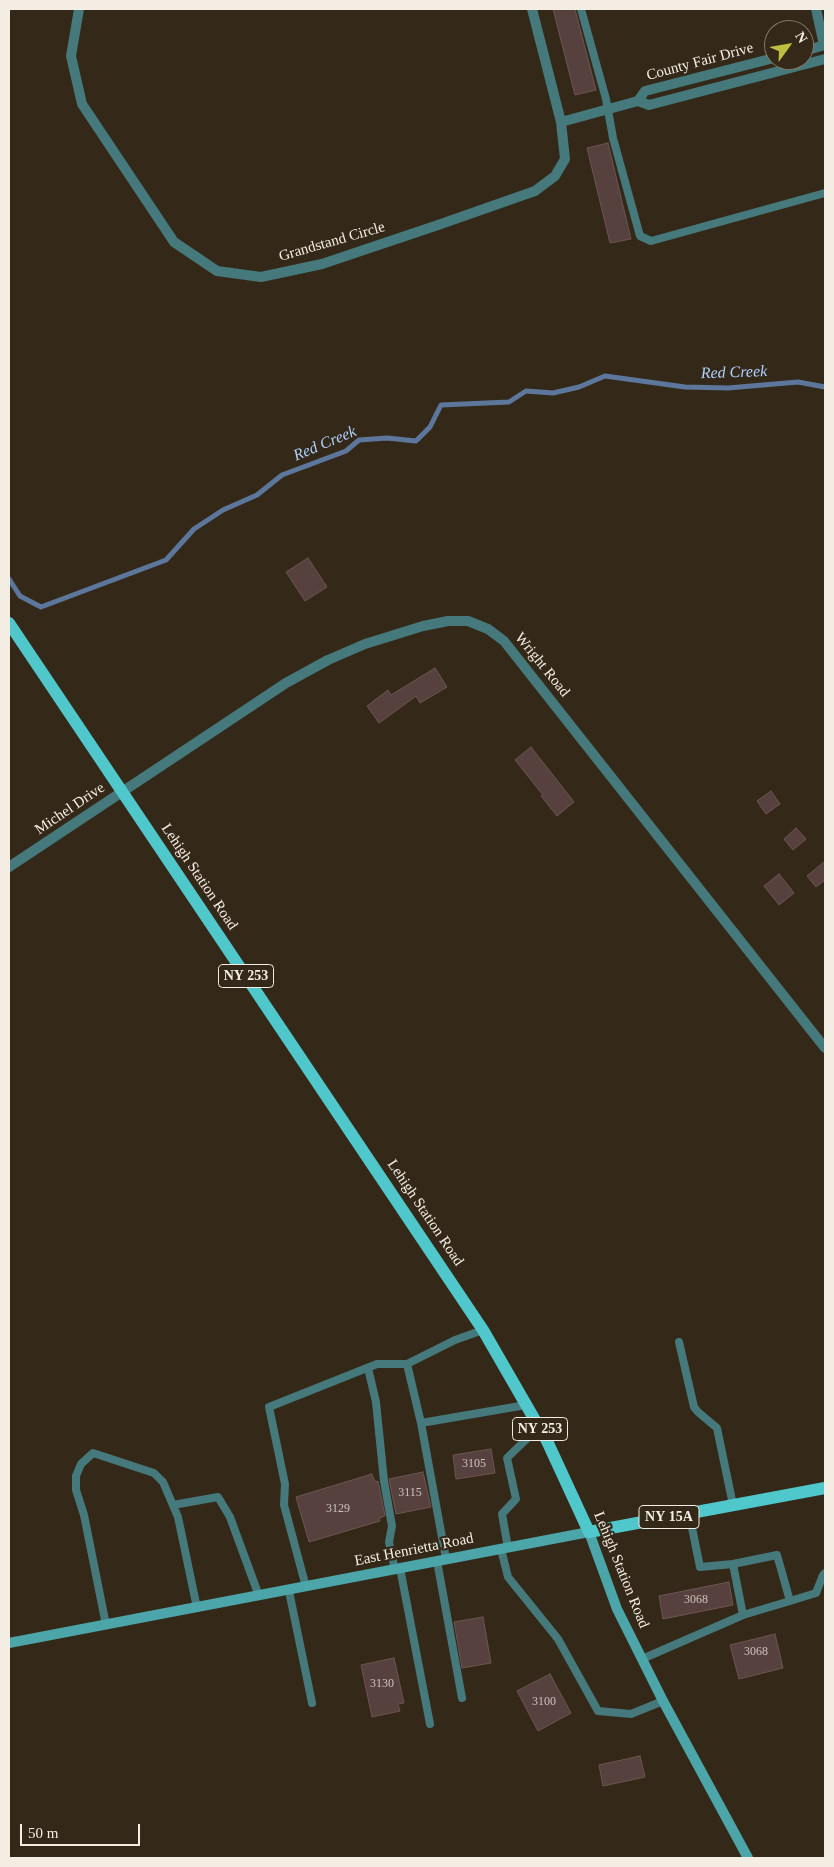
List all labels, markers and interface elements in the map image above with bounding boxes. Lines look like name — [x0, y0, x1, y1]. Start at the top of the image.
north arrow — [764, 20, 814, 70]
text: N — [792, 29, 810, 46]
street label: County Fair Drive — [645, 39, 755, 85]
street label: Grandstand Circle — [277, 218, 387, 266]
water label: Red Creek — [700, 362, 768, 384]
water label: Red Creek — [291, 422, 359, 466]
street label: Wright Road — [511, 629, 573, 701]
street label: Michel Drive — [32, 779, 108, 839]
street label: Lehigh Station Road — [157, 821, 241, 933]
road number: NY 253 — [218, 964, 274, 988]
street label: Lehigh Station Road — [383, 1157, 467, 1269]
road number: NY 253 — [512, 1418, 568, 1440]
house number: 3105 — [462, 1457, 486, 1471]
house number: 3115 — [398, 1486, 422, 1500]
house number: 3129 — [326, 1502, 350, 1516]
road number: NY 15A — [639, 1505, 699, 1528]
street label: Lehigh Station Road — [589, 1509, 653, 1631]
street label: East Henrietta Road — [353, 1530, 475, 1570]
house number: 3068 — [684, 1593, 708, 1607]
house number: 3068 — [744, 1645, 768, 1659]
house number: 3130 — [370, 1677, 394, 1691]
house number: 3100 — [532, 1695, 556, 1709]
scale bar — [22, 1814, 142, 1846]
text: 50 m — [28, 1825, 58, 1841]

